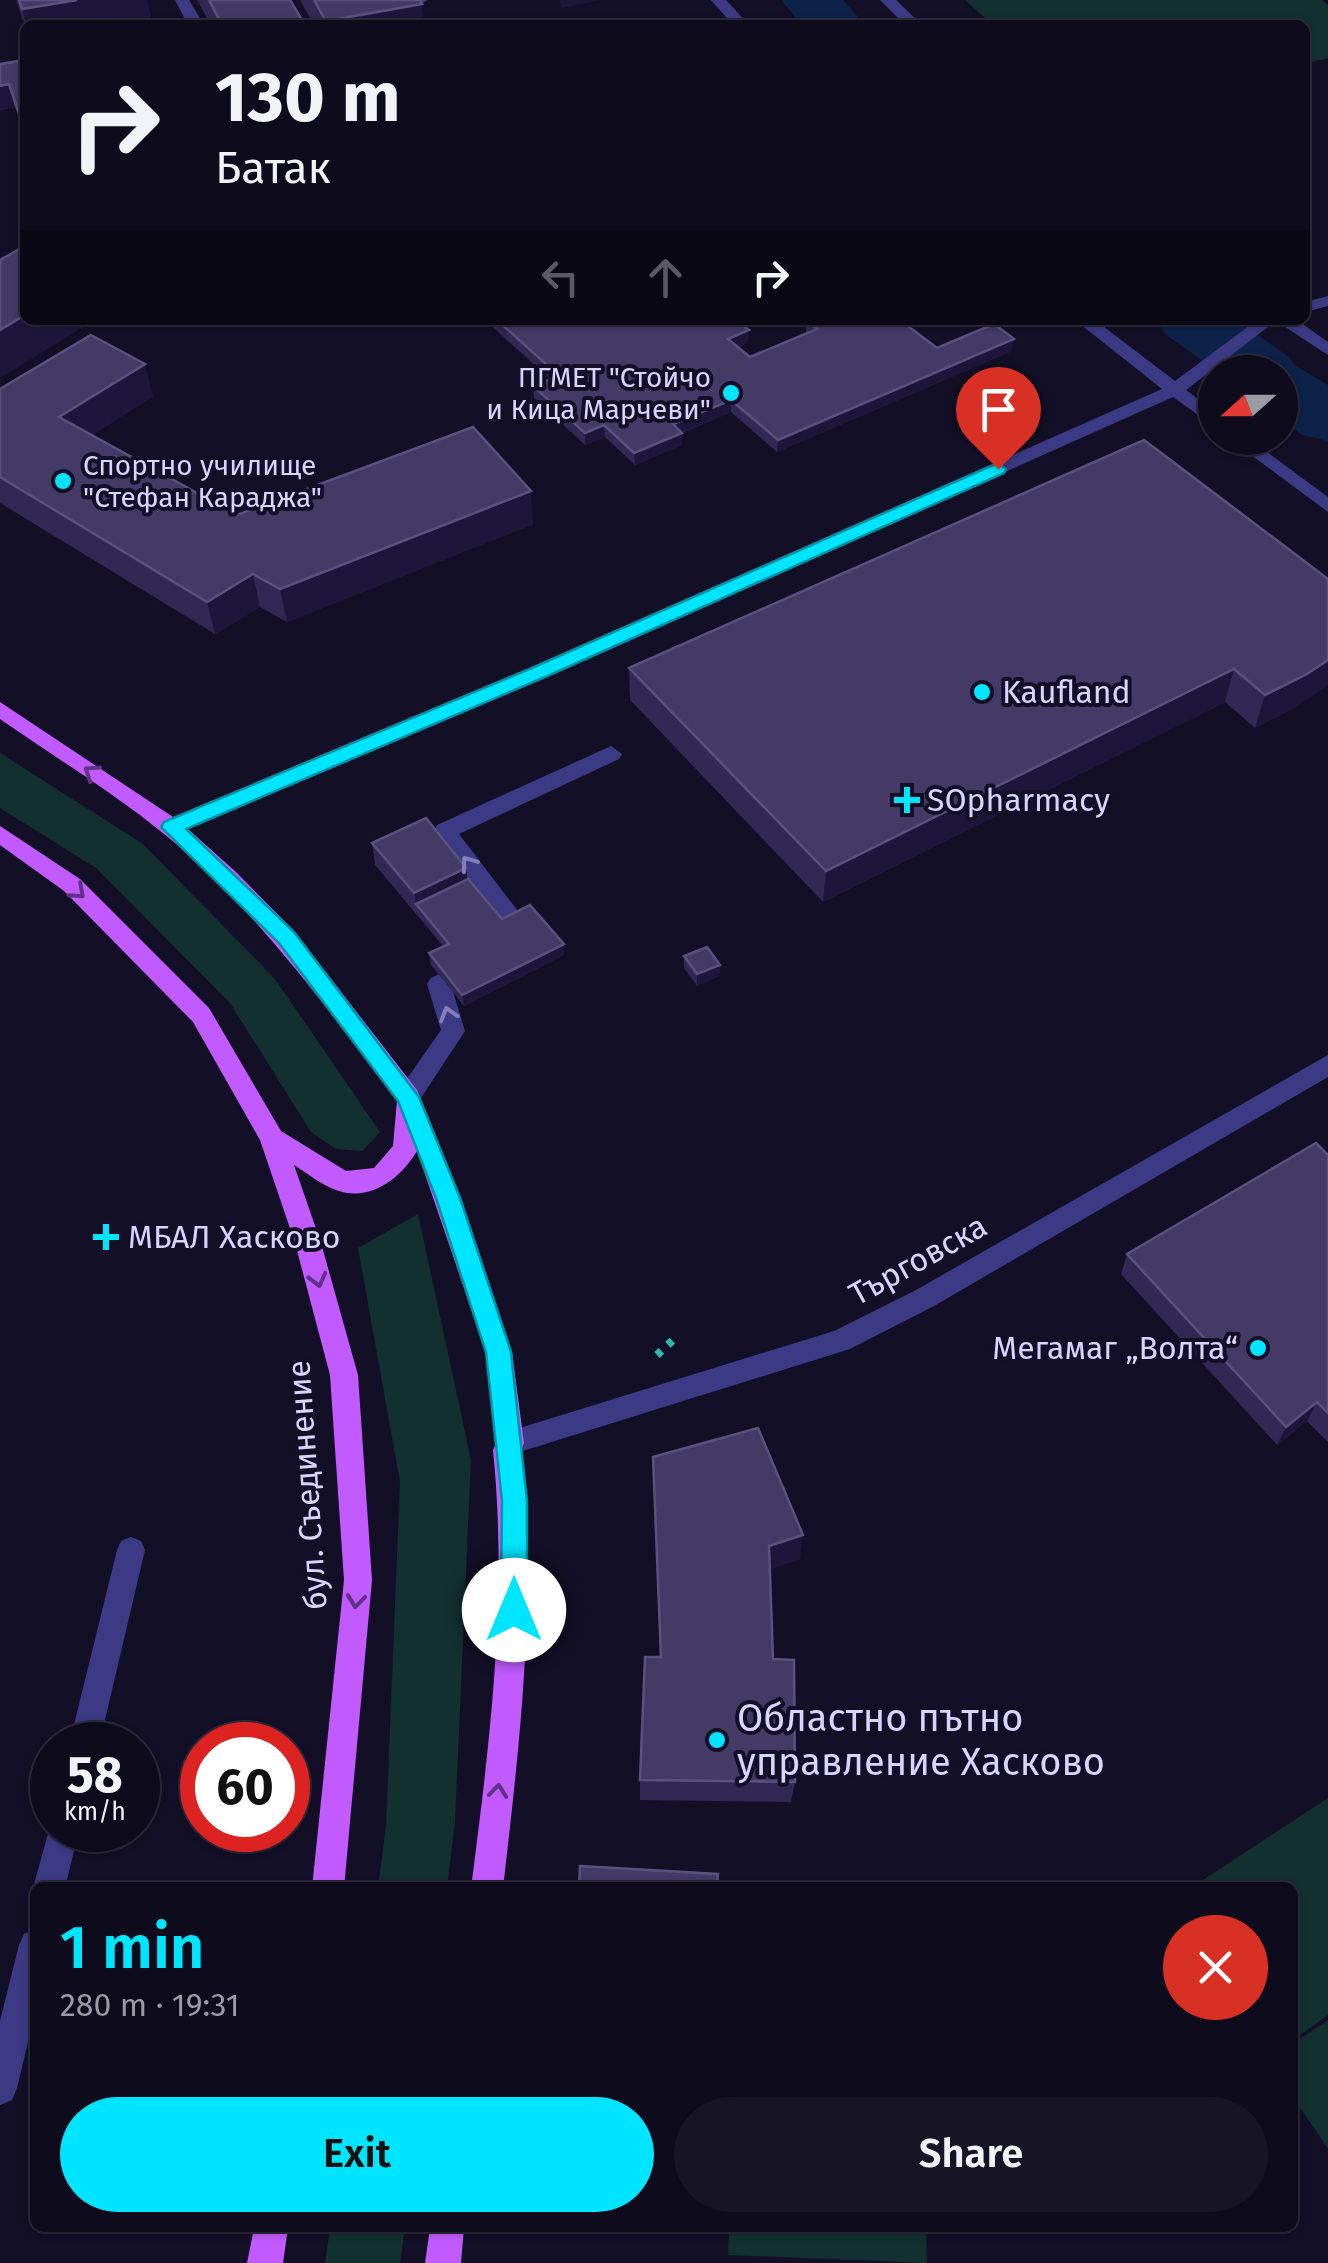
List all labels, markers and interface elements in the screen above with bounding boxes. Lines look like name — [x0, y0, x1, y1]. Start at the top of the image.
text: 130 m — [215, 56, 401, 140]
icon: right — [50, 60, 180, 190]
text: Батак — [215, 141, 331, 195]
icon: left — [533, 250, 588, 305]
icon: ahead — [638, 250, 693, 305]
icon: right — [743, 250, 798, 305]
north arrow — [1198, 355, 1298, 455]
map controls — [1198, 355, 1298, 455]
place label: ПГМЕТ "Стойчо и Кица Марчеви" — [486, 361, 711, 426]
pin — [956, 367, 1041, 470]
marker: ПГМЕТ "Стойчо и Кица Марчеви" — [720, 382, 742, 404]
icon: arrive — [971, 382, 1026, 437]
place label: Спортно училище "Стефан Караджа" — [83, 449, 322, 514]
marker: Спортно училище "Стефан Караджа" — [52, 470, 74, 492]
place label: Kaufland — [1002, 673, 1131, 711]
marker: Kaufland — [971, 681, 993, 703]
one-way arrow — [83, 765, 101, 784]
place label: SOpharmacy — [927, 781, 1110, 819]
marker: SOpharmacy — [896, 789, 918, 811]
one-way arrow — [463, 856, 480, 874]
one-way arrow — [66, 880, 85, 898]
one-way arrow — [439, 1007, 460, 1024]
street label: Търговска — [843, 1207, 993, 1313]
place label: МБАЛ Хасково — [128, 1218, 340, 1256]
marker: МБАЛ Хасково — [93, 1224, 119, 1250]
one-way arrow — [306, 1271, 327, 1288]
place label: Мегамаг „Волта“ — [992, 1329, 1238, 1367]
marker: Мегамаг „Волта“ — [1247, 1337, 1269, 1359]
street label: бул. Съединение — [279, 1359, 335, 1611]
position arrow — [462, 1558, 566, 1662]
one-way arrow — [346, 1593, 367, 1609]
place label: Областно пътно управление Хасково — [737, 1695, 1105, 1785]
speed limit sign: 60 — [180, 1722, 310, 1852]
marker: Областно пътно управление Хасково — [706, 1729, 728, 1751]
text: 58 — [67, 1745, 123, 1805]
one-way arrow — [487, 1782, 508, 1798]
text: km/h — [64, 1797, 126, 1827]
text: 1 min — [60, 1912, 205, 1984]
button: close — [1163, 1915, 1268, 2020]
text: 280 m · 19:31 — [60, 1986, 240, 2024]
button: Exit — [60, 2097, 654, 2212]
button: Share — [674, 2097, 1268, 2212]

